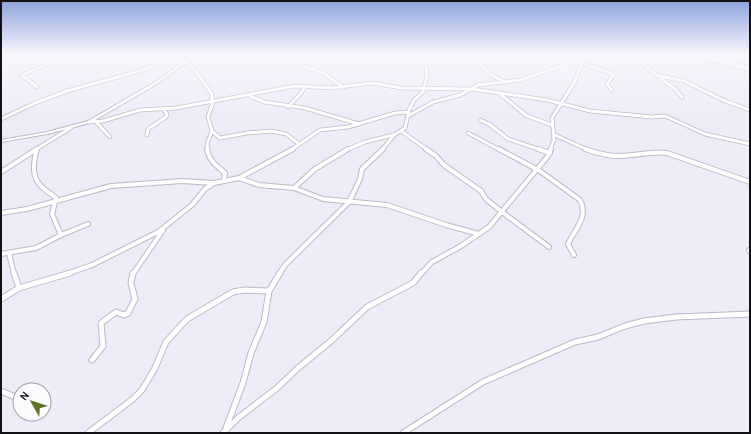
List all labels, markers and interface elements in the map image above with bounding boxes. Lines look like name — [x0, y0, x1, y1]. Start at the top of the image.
north arrow — [12, 382, 52, 422]
text: N — [17, 389, 32, 403]

